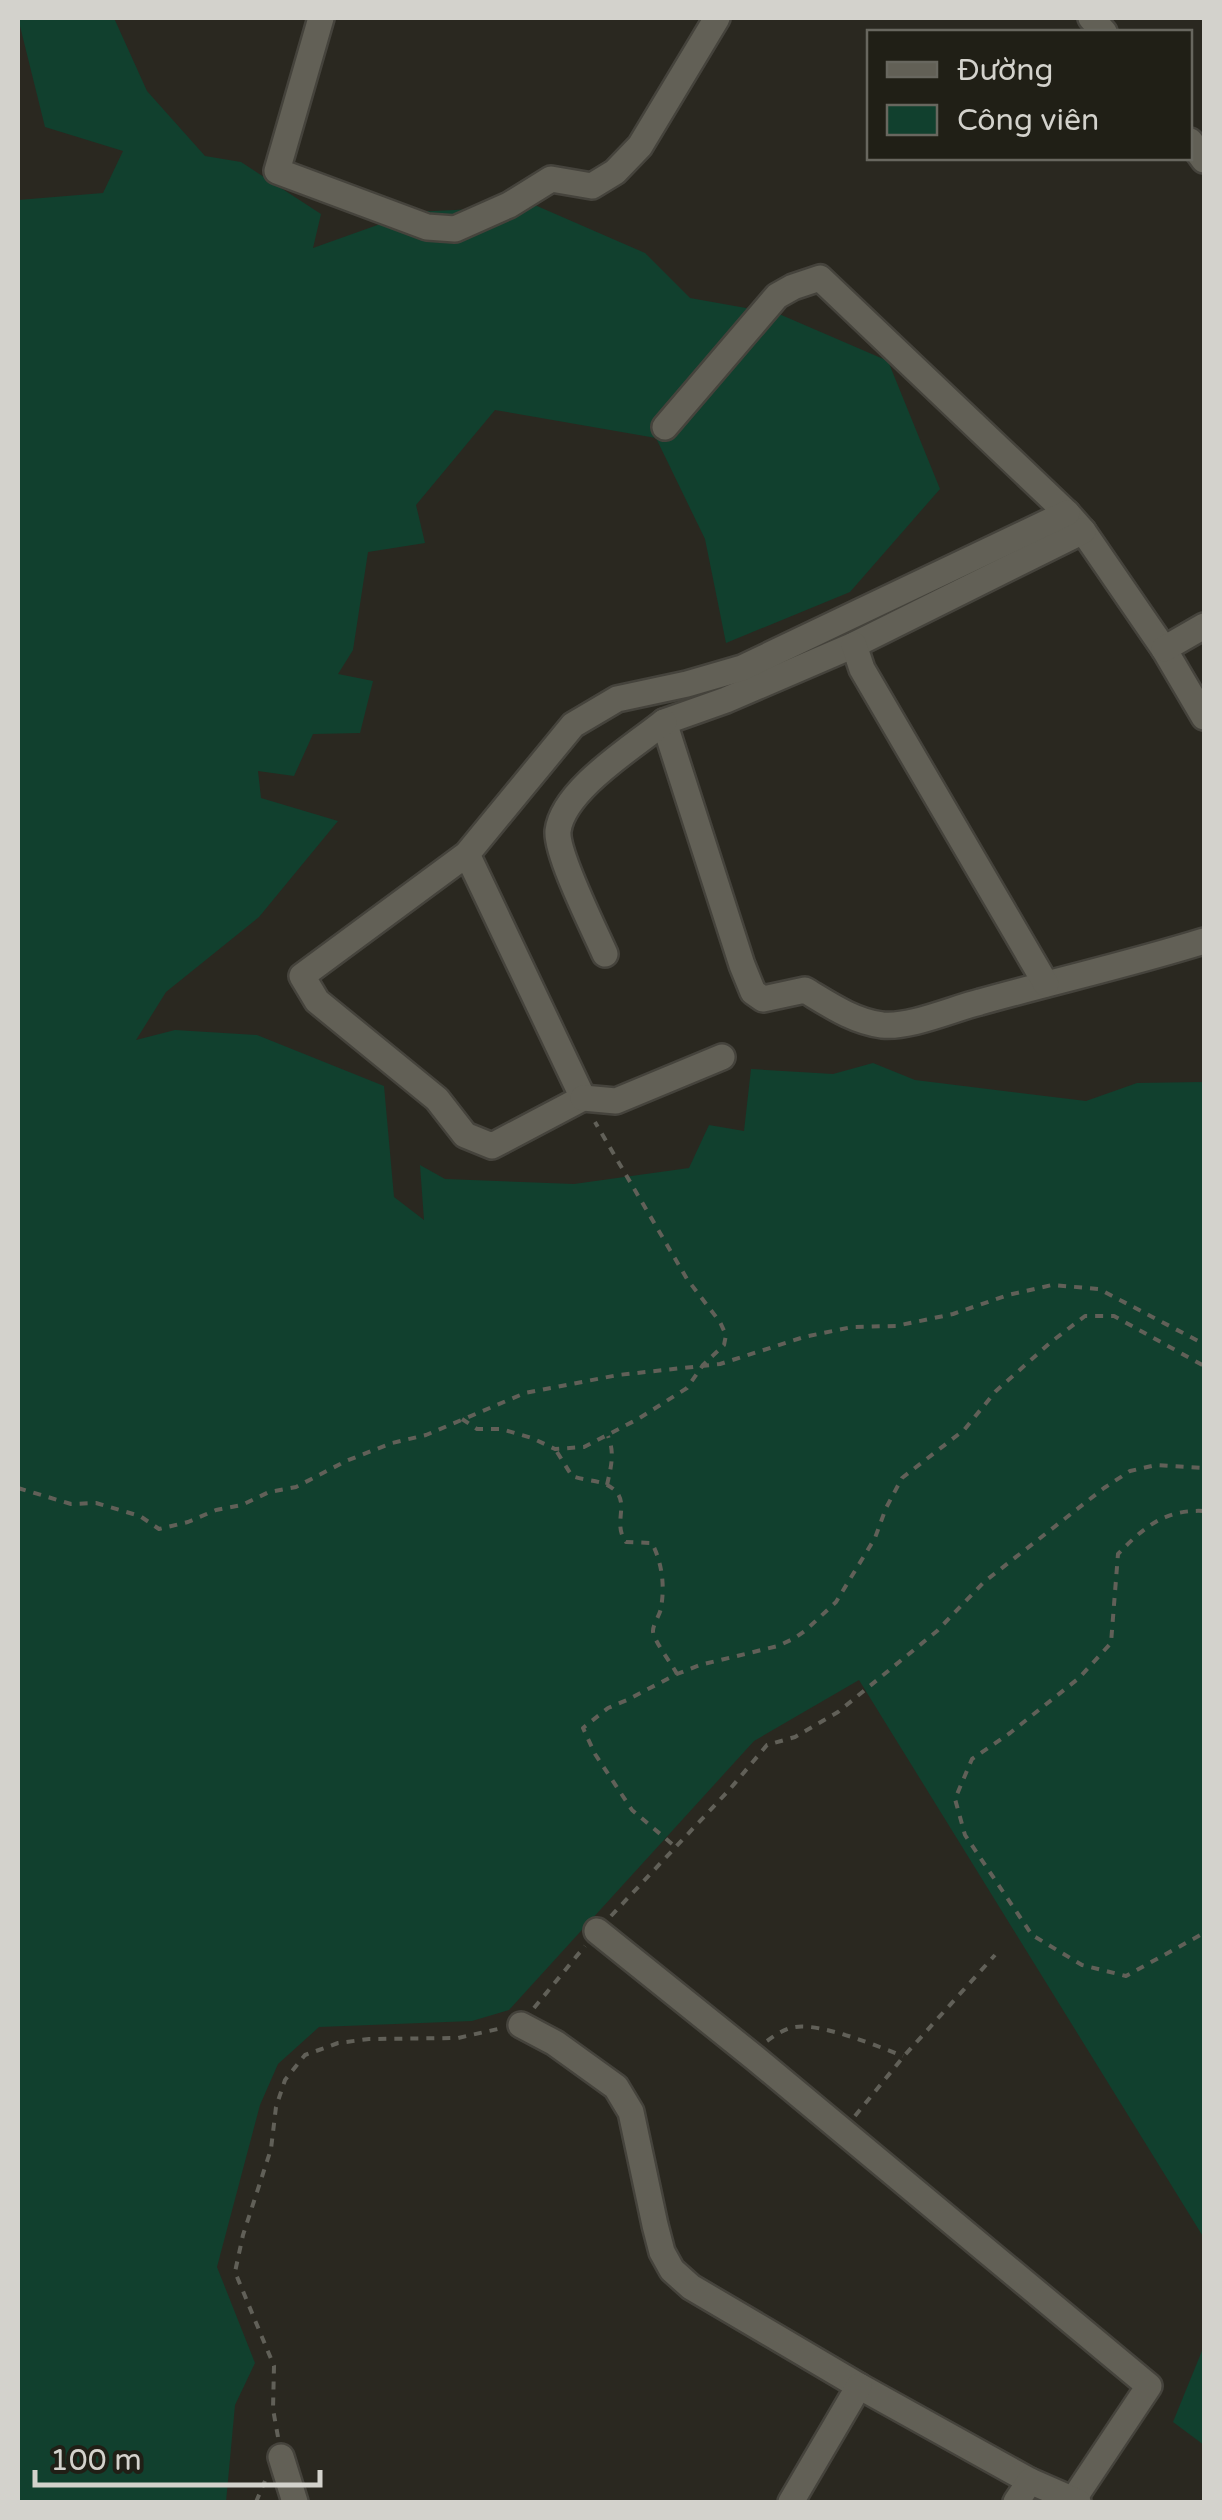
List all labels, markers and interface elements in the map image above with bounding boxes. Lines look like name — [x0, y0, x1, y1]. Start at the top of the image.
legend — [867, 30, 1192, 160]
text: Đường — [957, 52, 1053, 89]
text: Công viên — [957, 102, 1099, 139]
scale bar — [35, 2425, 320, 2487]
text: 100 m — [50, 2442, 142, 2479]

